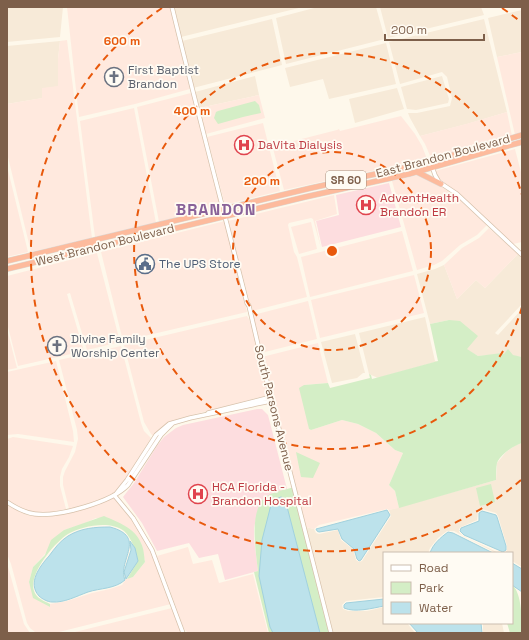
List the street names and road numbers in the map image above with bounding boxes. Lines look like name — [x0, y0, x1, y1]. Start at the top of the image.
street label: East Brandon Boulevard — [374, 130, 512, 182]
road number: SR 60 — [326, 171, 366, 189]
street label: West Brandon Boulevard — [34, 220, 176, 270]
street label: South Parsons Avenue — [251, 343, 297, 473]

